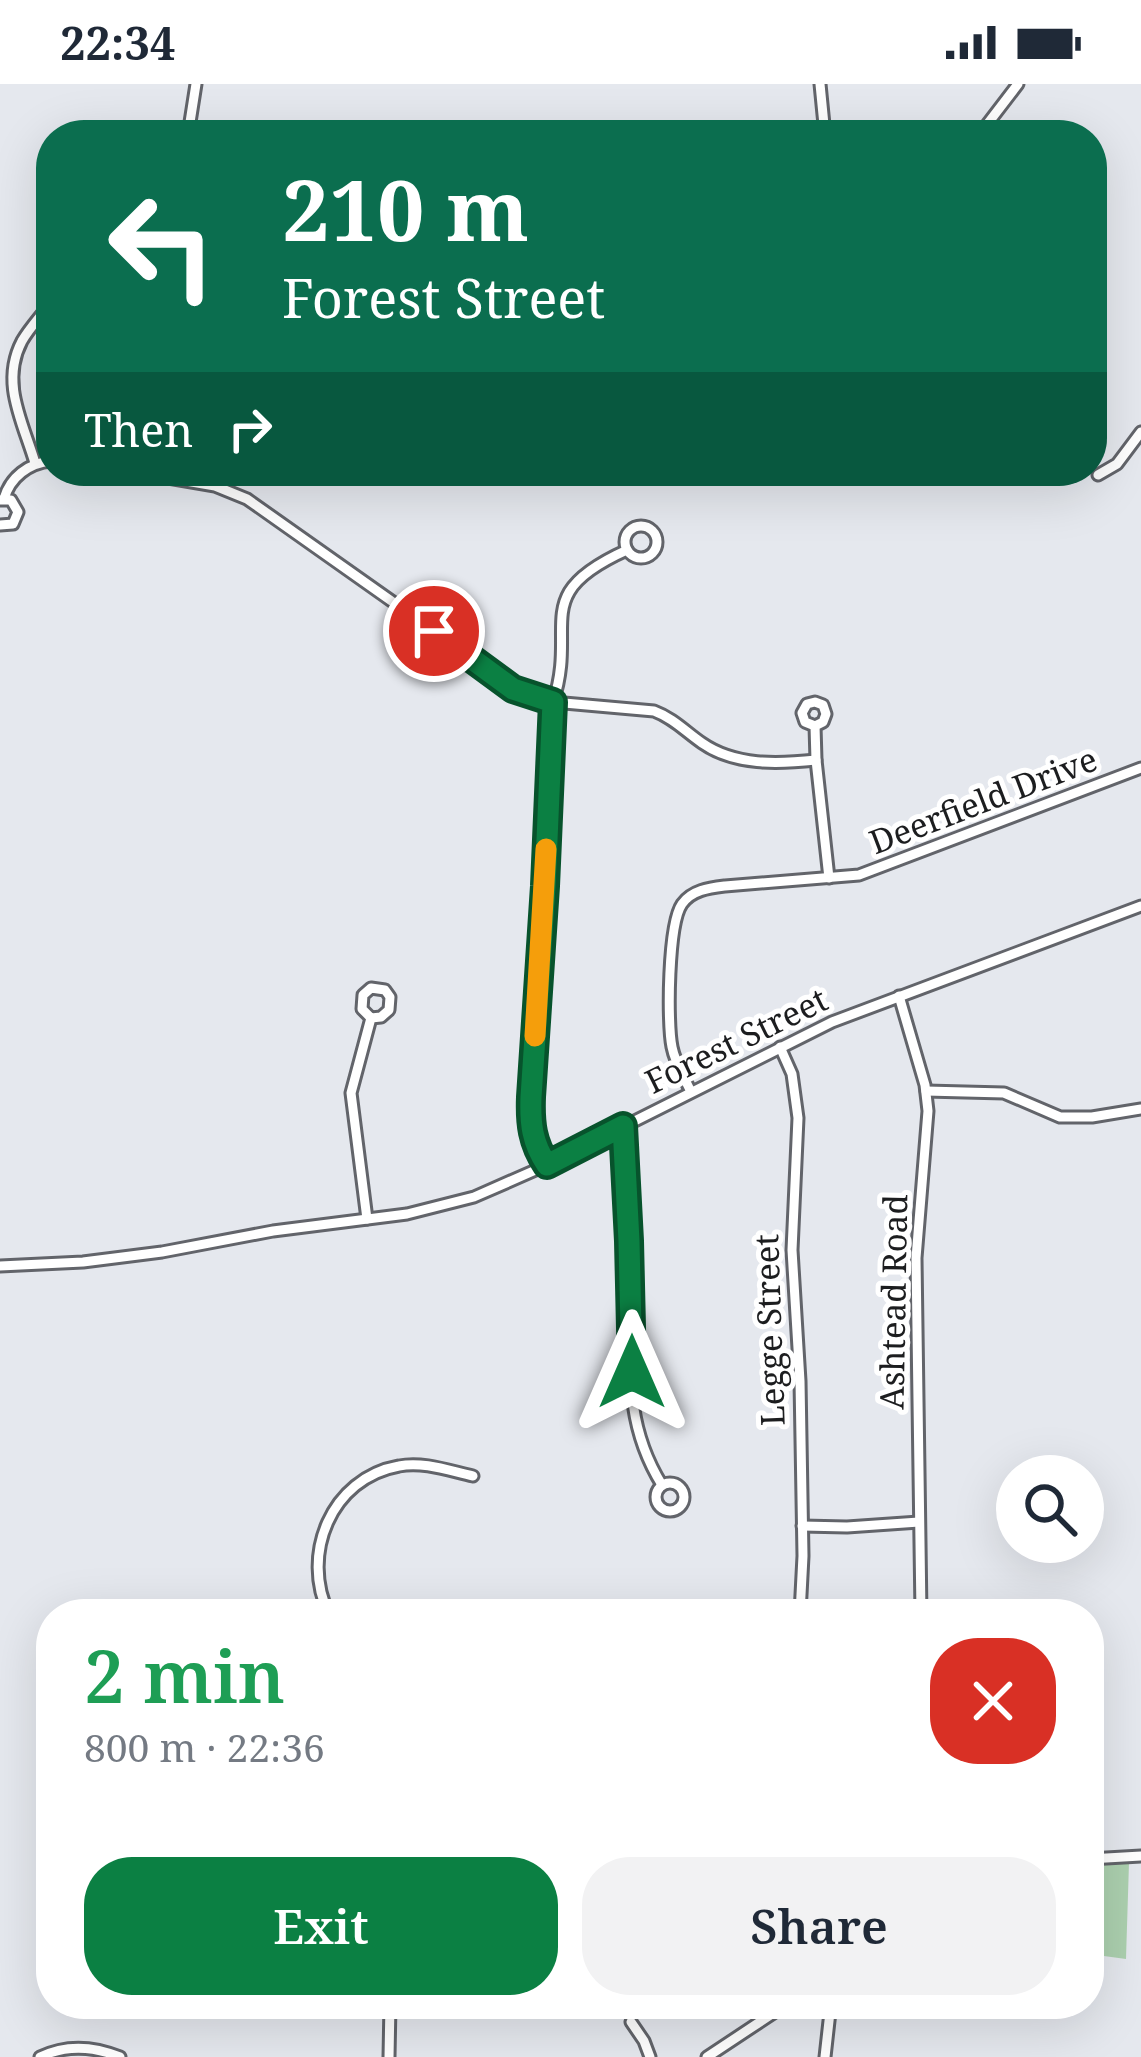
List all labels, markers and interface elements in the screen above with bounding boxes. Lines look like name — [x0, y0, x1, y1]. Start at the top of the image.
text: 22:34 — [60, 12, 175, 73]
text: 210 m — [282, 151, 529, 266]
icon: left — [84, 168, 240, 324]
text: Forest Street — [282, 260, 605, 334]
icon: right — [217, 396, 283, 462]
text: Then — [84, 399, 193, 460]
pin — [383, 580, 485, 682]
icon: arrive — [401, 598, 467, 664]
street label: Deerfield Drive — [863, 736, 1103, 864]
street label: Forest Street — [637, 976, 835, 1104]
street label: Ashtead Road — [869, 1194, 917, 1410]
street label: Legge Street — [743, 1233, 795, 1427]
position arrow — [569, 1309, 695, 1435]
map controls — [996, 1455, 1104, 1563]
button: search — [996, 1455, 1104, 1563]
text: 2 min — [84, 1626, 285, 1724]
button: close — [930, 1638, 1056, 1764]
text: 800 m · 22:36 — [84, 1720, 325, 1773]
button: Exit — [84, 1857, 558, 1995]
button: Share — [582, 1857, 1056, 1995]

